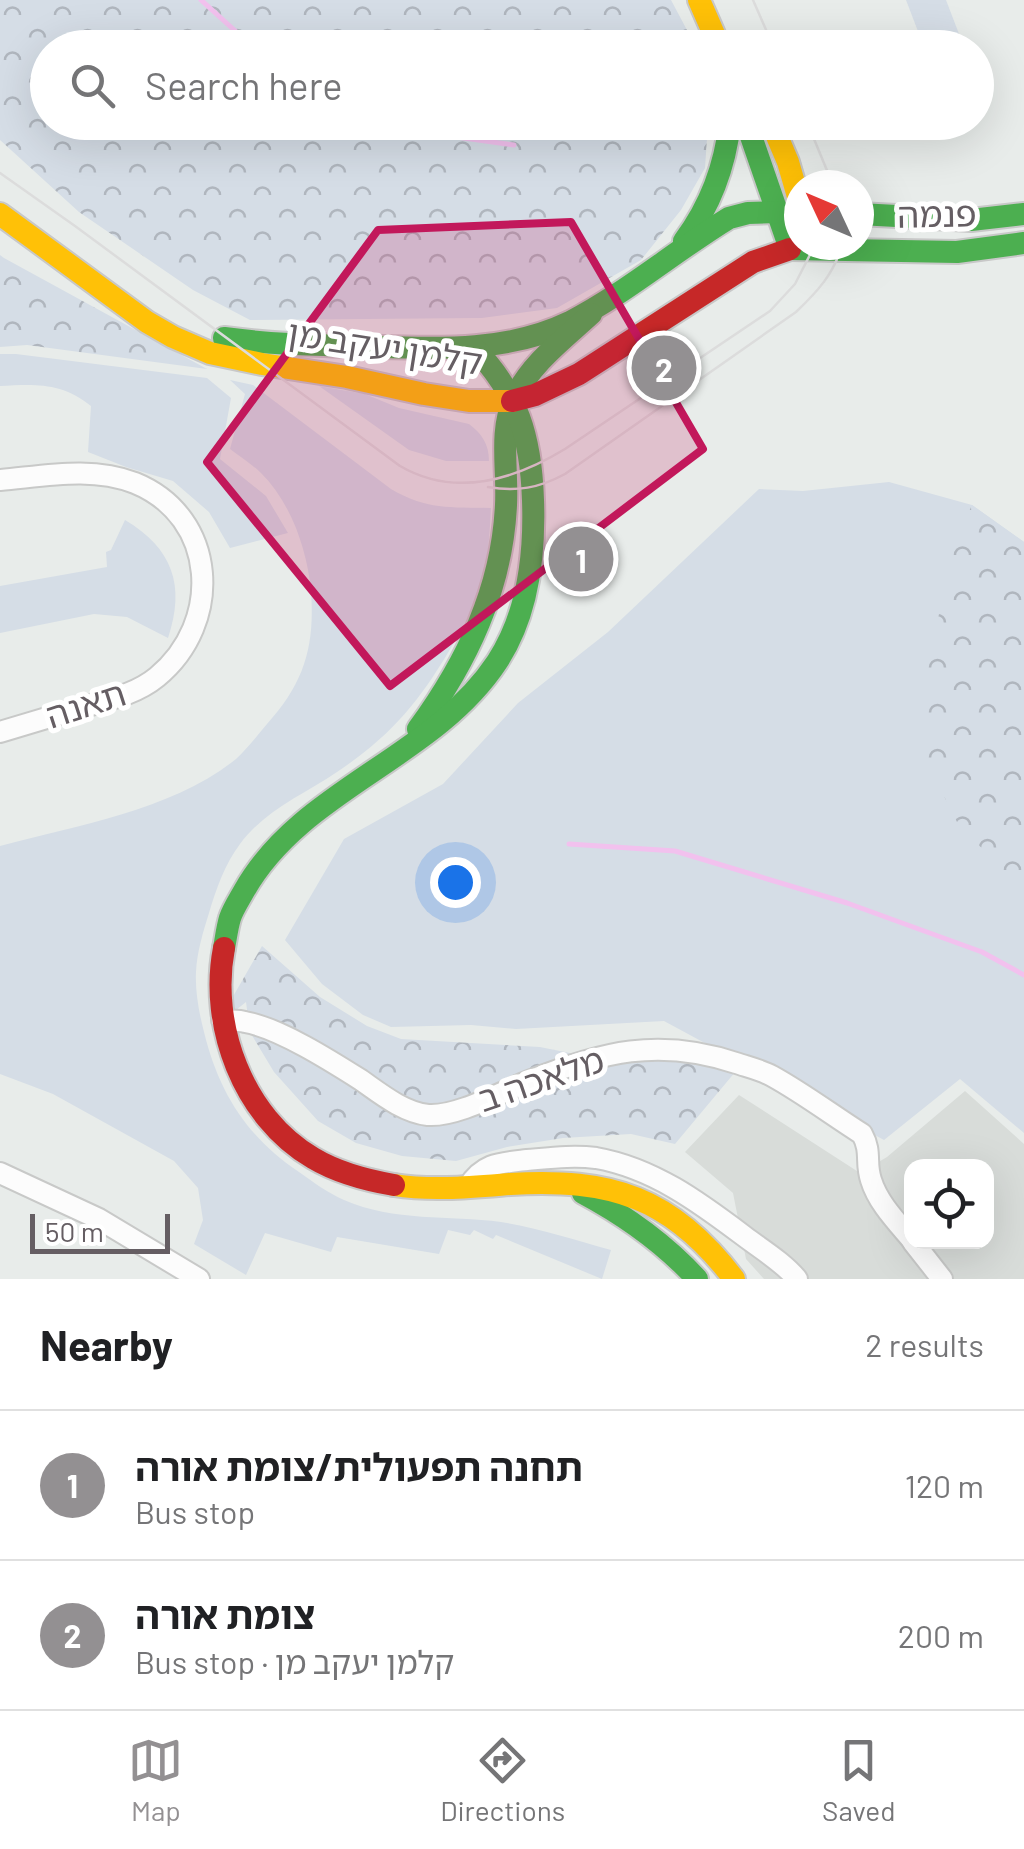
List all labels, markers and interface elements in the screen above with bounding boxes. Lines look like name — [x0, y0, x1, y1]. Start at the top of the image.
search box — [30, 30, 994, 140]
icon: search — [65, 58, 120, 113]
text: Search here — [145, 62, 343, 108]
north arrow — [784, 170, 874, 260]
street label: פנמה — [897, 191, 977, 235]
street label: קלמן יעקב מן — [285, 310, 486, 382]
pin: 2 — [632, 330, 696, 406]
pin: 1 — [548, 522, 614, 596]
street label: תאנה — [40, 671, 131, 736]
your location — [430, 857, 481, 908]
street label: מלאכה ב — [472, 1037, 609, 1119]
map controls — [904, 1159, 994, 1249]
button: locate — [904, 1159, 994, 1249]
scale bar — [30, 1209, 170, 1254]
text: 50 m — [45, 1214, 104, 1248]
text: Nearby — [40, 1319, 173, 1369]
text: 2 results — [865, 1325, 984, 1363]
text: תחנה תפעולית/צומת אורה — [135, 1443, 583, 1489]
text: 1 — [67, 1466, 78, 1504]
text: 120 m — [905, 1466, 984, 1504]
text: Bus stop — [135, 1492, 255, 1530]
text: צומת אורה — [135, 1591, 315, 1637]
text: 2 — [64, 1616, 81, 1654]
text: 200 m — [898, 1616, 984, 1654]
text: Bus stop · קלמן יעקב מן — [135, 1642, 454, 1680]
tab: Map — [128, 1733, 183, 1827]
tab: Directions — [440, 1733, 565, 1827]
tab: Saved — [822, 1733, 896, 1827]

